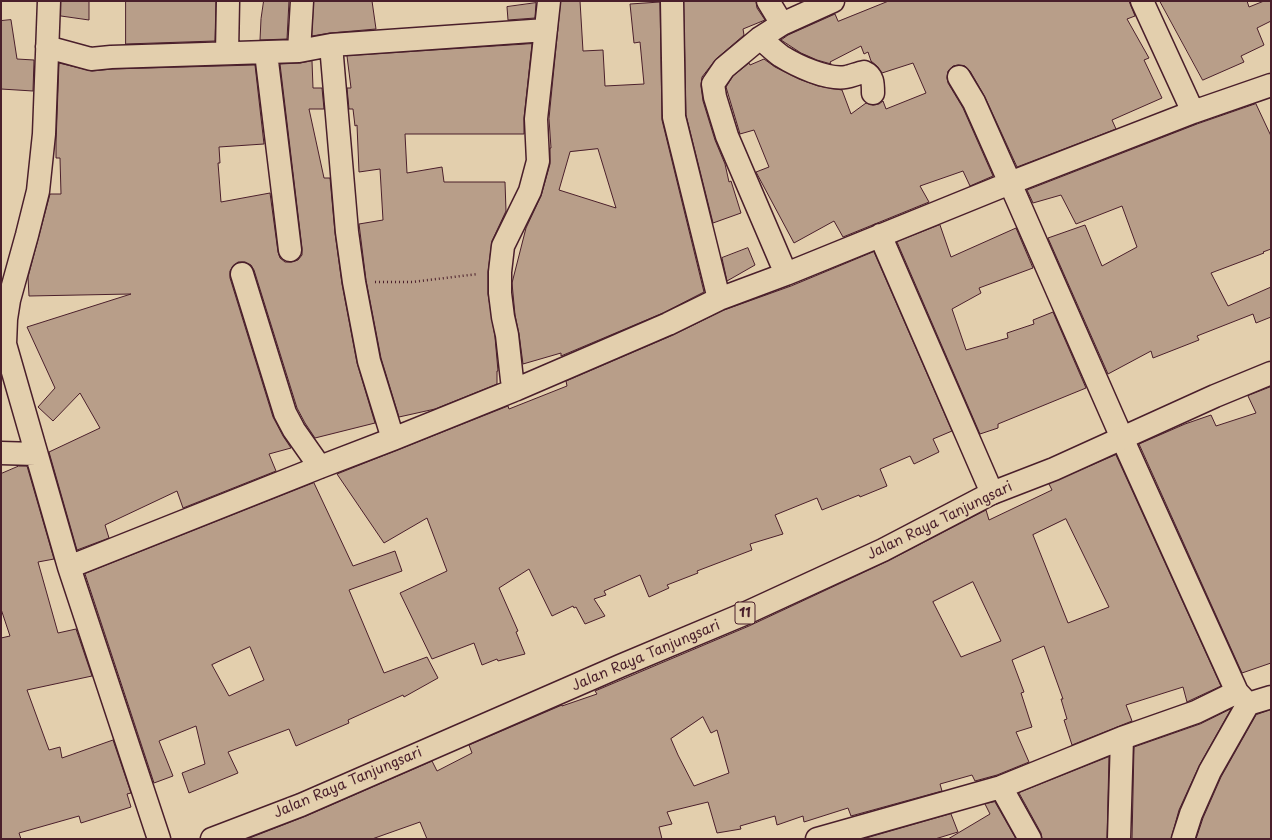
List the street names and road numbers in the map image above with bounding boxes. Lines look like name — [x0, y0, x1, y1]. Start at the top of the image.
street label: Jalan Raya Tanjungsari — [865, 478, 1015, 564]
road number: 11 — [735, 602, 755, 624]
street label: Jalan Raya Tanjungsari — [569, 617, 723, 695]
street label: Jalan Raya Tanjungsari — [271, 744, 425, 822]

